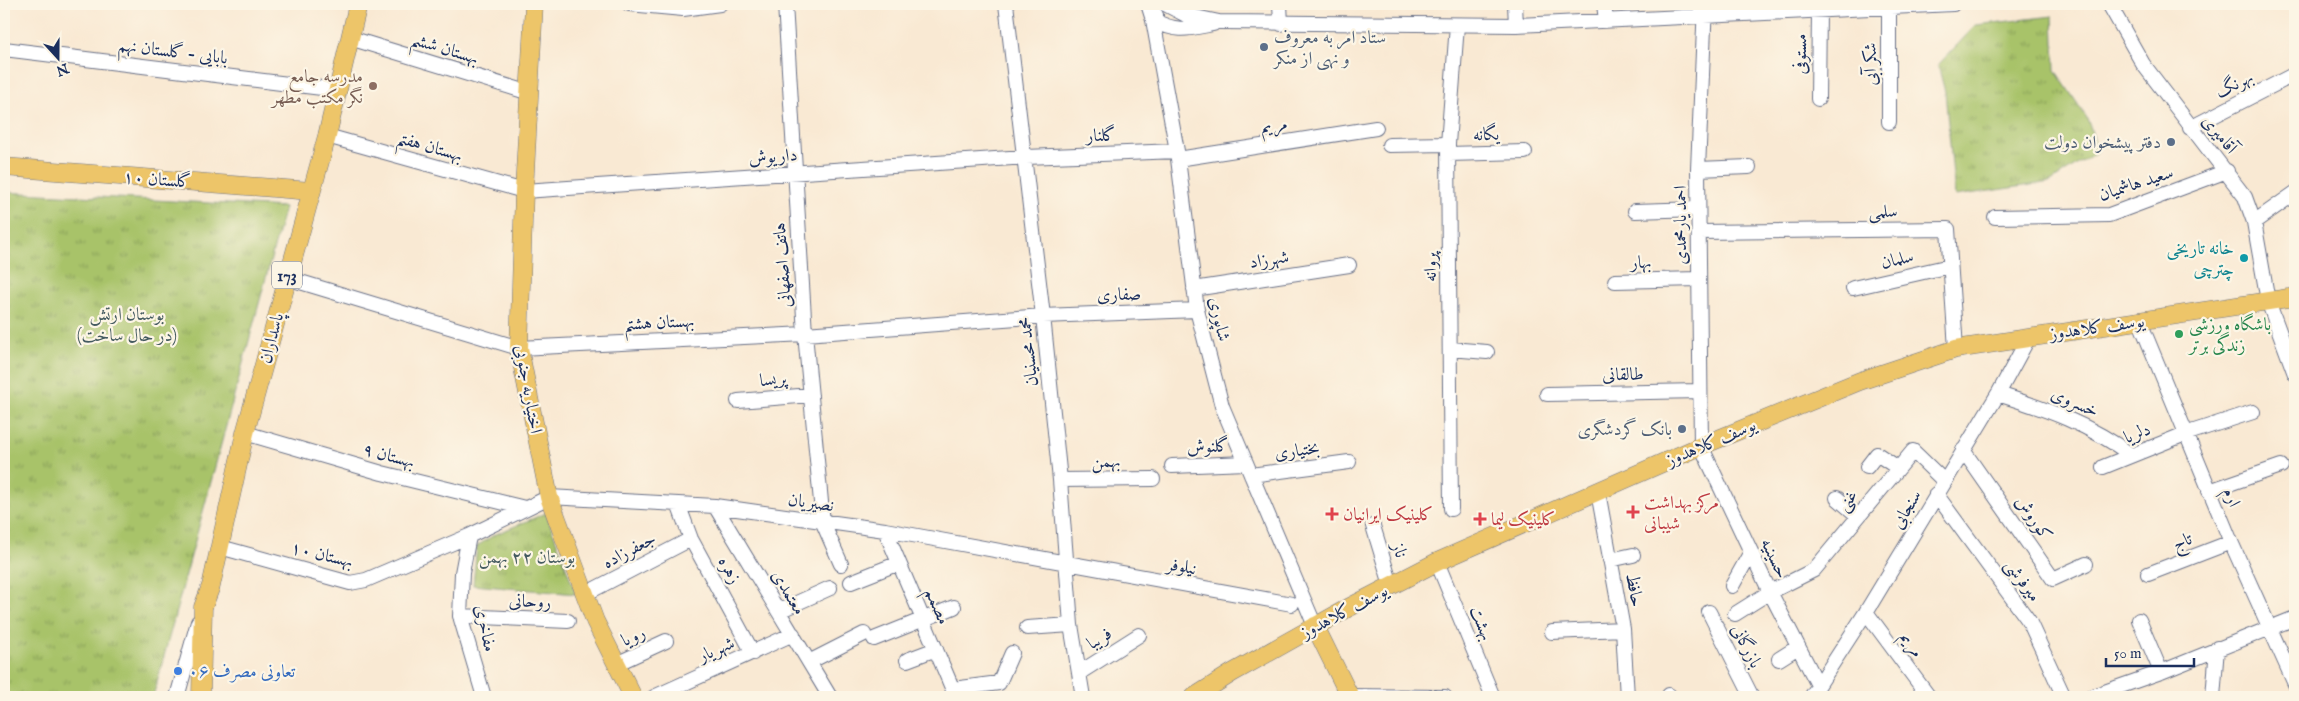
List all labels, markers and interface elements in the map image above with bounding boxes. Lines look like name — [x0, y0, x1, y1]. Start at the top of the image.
place label: ستاد امر به معروف و نهی از منکر — [1272, 27, 1386, 71]
street label: بهستان ششم — [406, 28, 481, 75]
north arrow — [32, 32, 82, 82]
street label: بابایی - گلستان نهم — [116, 33, 229, 75]
street label: مستوفی — [1790, 33, 1813, 75]
marker: ستاد امر به معروف و نهی از منکر — [1258, 41, 1270, 53]
street label: شکر آبی — [1860, 42, 1883, 86]
text: N — [53, 58, 72, 80]
street label: بهرنگ — [2211, 64, 2258, 105]
place label: مدرسه جامع نگر مکتب مطهر — [270, 66, 363, 110]
marker: مدرسه جامع نگر مکتب مطهر — [367, 80, 379, 92]
street label: آقامیری — [2196, 111, 2243, 161]
street label: مریم — [1259, 113, 1290, 143]
street label: یگانه — [1472, 121, 1501, 147]
street label: گلنار — [1084, 123, 1116, 149]
street label: بهستان هفتم — [393, 127, 465, 173]
place label: دفتر پیشخوان دولت — [2044, 132, 2161, 155]
marker: دفتر پیشخوان دولت — [2165, 136, 2177, 148]
street label: داریوش — [748, 144, 798, 171]
street label: سعید هاشمیان — [2096, 162, 2177, 207]
street label: گلستان ۱۰ — [122, 166, 192, 194]
street label: احمد یارمحمدی — [1670, 185, 1693, 265]
street label: سلمی — [1868, 201, 1898, 224]
street label: هاتف اصفهانی — [769, 222, 798, 308]
place label: خانه تاریخی چترچی — [2166, 238, 2234, 282]
street label: شهرزاد — [1248, 246, 1291, 275]
street label: سلمان — [1879, 246, 1916, 275]
street label: پروانه — [1420, 250, 1443, 282]
street label: بهار — [1628, 252, 1652, 275]
marker: خانه تاریخی چترچی — [2238, 252, 2250, 264]
road number: 173 — [272, 262, 302, 288]
street label: صفاری — [1096, 283, 1142, 308]
street label: شاپوری — [1203, 295, 1234, 344]
park label: بوستان ارتش (در حال ساخت) — [77, 304, 177, 348]
street label: پاسداران — [255, 309, 291, 366]
street label: بهستان هشتم — [623, 310, 695, 342]
street label: یوسف کلاهدوز — [2046, 310, 2148, 347]
place label: باشگاه ورزشی زندگی برتر — [2187, 312, 2271, 358]
street label: محمد محسنیان — [1014, 316, 1045, 388]
marker: باشگاه ورزشی زندگی برتر — [2173, 328, 2185, 340]
street label: اختیاریه جنوبی — [508, 343, 547, 435]
street label: طالقانی — [1602, 364, 1644, 387]
street label: پریسا — [759, 368, 789, 393]
street label: خسروی — [2047, 383, 2102, 424]
street label: یوسف کلاهدوز — [1661, 414, 1761, 473]
place label: بانک گردشگری — [1578, 417, 1672, 442]
street label: دلریا — [2121, 419, 2154, 450]
marker: بانک گردشگری — [1676, 423, 1688, 435]
street label: گلنوش — [1186, 434, 1230, 460]
street label: بختیاری — [1273, 437, 1321, 466]
street label: بهستان ٩ — [360, 438, 417, 474]
street label: بهمن — [1091, 451, 1121, 474]
street label: ارم — [2214, 484, 2245, 512]
street label: غنی — [1832, 485, 1864, 517]
street label: سنجابی — [1887, 486, 1928, 534]
street label: نصیریان — [786, 489, 835, 518]
place label: مرکز بهداشت شیبانی — [1644, 492, 1719, 536]
street label: کوروش — [2009, 492, 2057, 546]
place label: کلینیک ایرانیان — [1343, 504, 1433, 527]
marker: مرکز بهداشت شیبانی — [1626, 505, 1640, 519]
marker: کلینیک ایرانیان — [1325, 507, 1339, 521]
place label: کلینیک لیما — [1491, 509, 1556, 532]
marker: کلینیک لیما — [1473, 512, 1487, 526]
street label: جعفرزاده — [599, 528, 660, 575]
street label: تاج — [2169, 528, 2197, 559]
street label: حسینیه — [1754, 535, 1793, 583]
street label: بهستان ١٠ — [288, 537, 355, 574]
street label: ناز — [1385, 538, 1412, 561]
park label: بوستان ۲۲ بهمن — [479, 547, 575, 570]
street label: زهره — [712, 553, 746, 589]
street label: نیلوفر — [1163, 553, 1198, 581]
street label: میرفرشی — [1998, 555, 2045, 607]
street label: معتمدی — [765, 566, 810, 620]
street label: حافظ — [1619, 571, 1648, 609]
street label: یوسف کلاهدوز — [1295, 579, 1394, 646]
street label: مصمم — [915, 585, 955, 630]
street label: روحانی — [508, 590, 552, 615]
street label: مفاخری — [468, 603, 501, 654]
street label: بهشت — [1463, 603, 1498, 644]
street label: بازرگانی — [1725, 620, 1767, 673]
street label: رویا — [618, 622, 649, 653]
street label: فریبا — [1083, 623, 1117, 656]
street label: مریم — [1891, 627, 1928, 664]
street label: شهریار — [693, 632, 738, 669]
scale bar — [2106, 636, 2194, 668]
text: 50 m — [2114, 644, 2142, 663]
place label: تعاونی مصرف ۰۶ — [188, 661, 296, 684]
marker: تعاونی مصرف ۰۶ — [172, 665, 184, 677]

